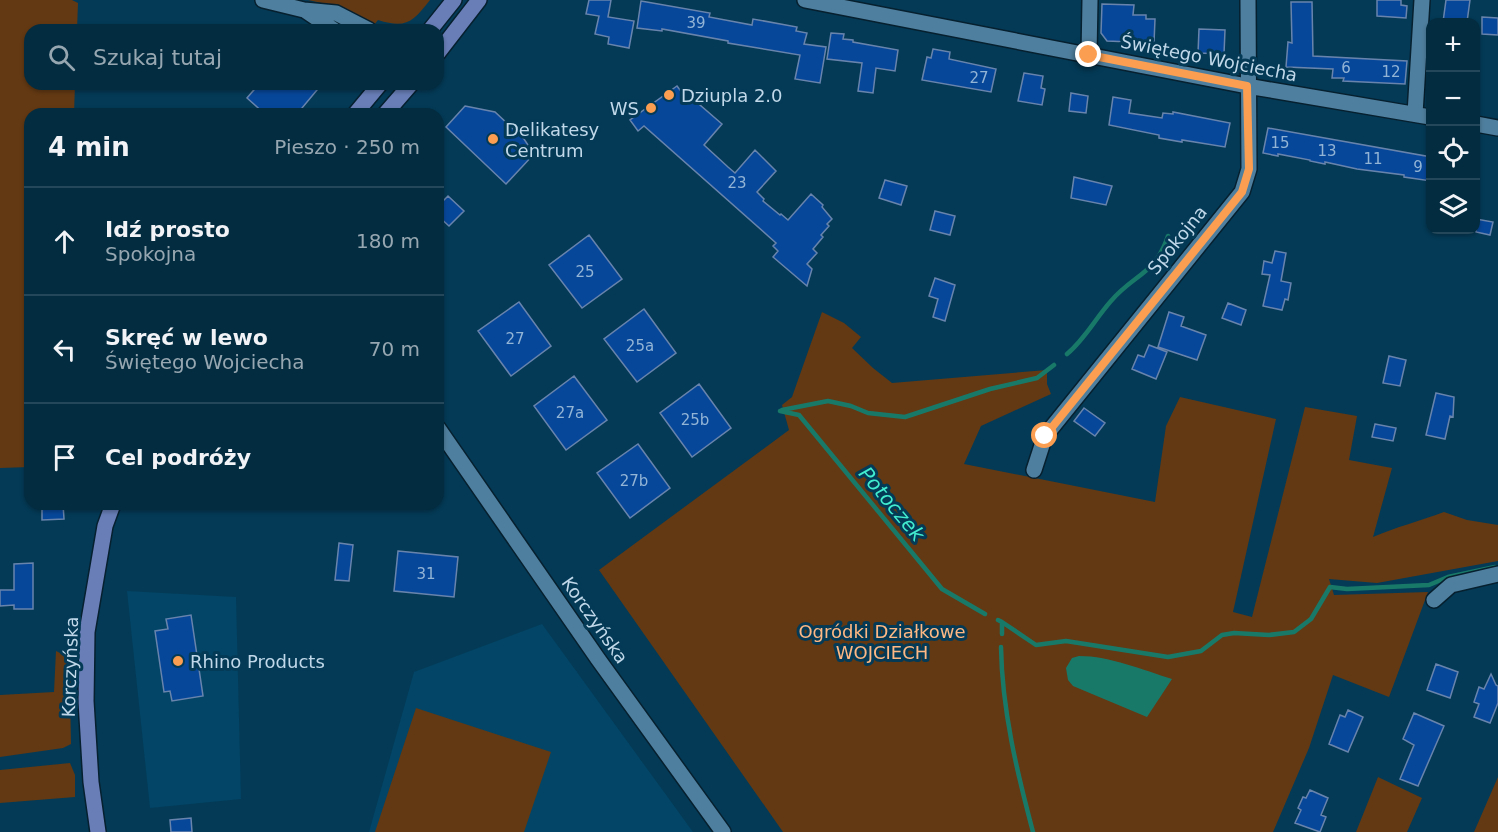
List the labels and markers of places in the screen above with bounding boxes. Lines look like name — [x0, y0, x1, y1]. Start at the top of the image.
place label: Dziupla 2.0 — [681, 85, 783, 106]
marker: Dziupla 2.0 — [662, 88, 676, 102]
place label: WS — [610, 98, 639, 119]
marker: WS — [644, 101, 658, 115]
place label: Delikatesy Centrum — [505, 119, 600, 161]
marker: Delikatesy Centrum — [486, 132, 500, 146]
place label: Rhino Products — [190, 651, 325, 672]
marker: Rhino Products — [171, 654, 185, 668]

